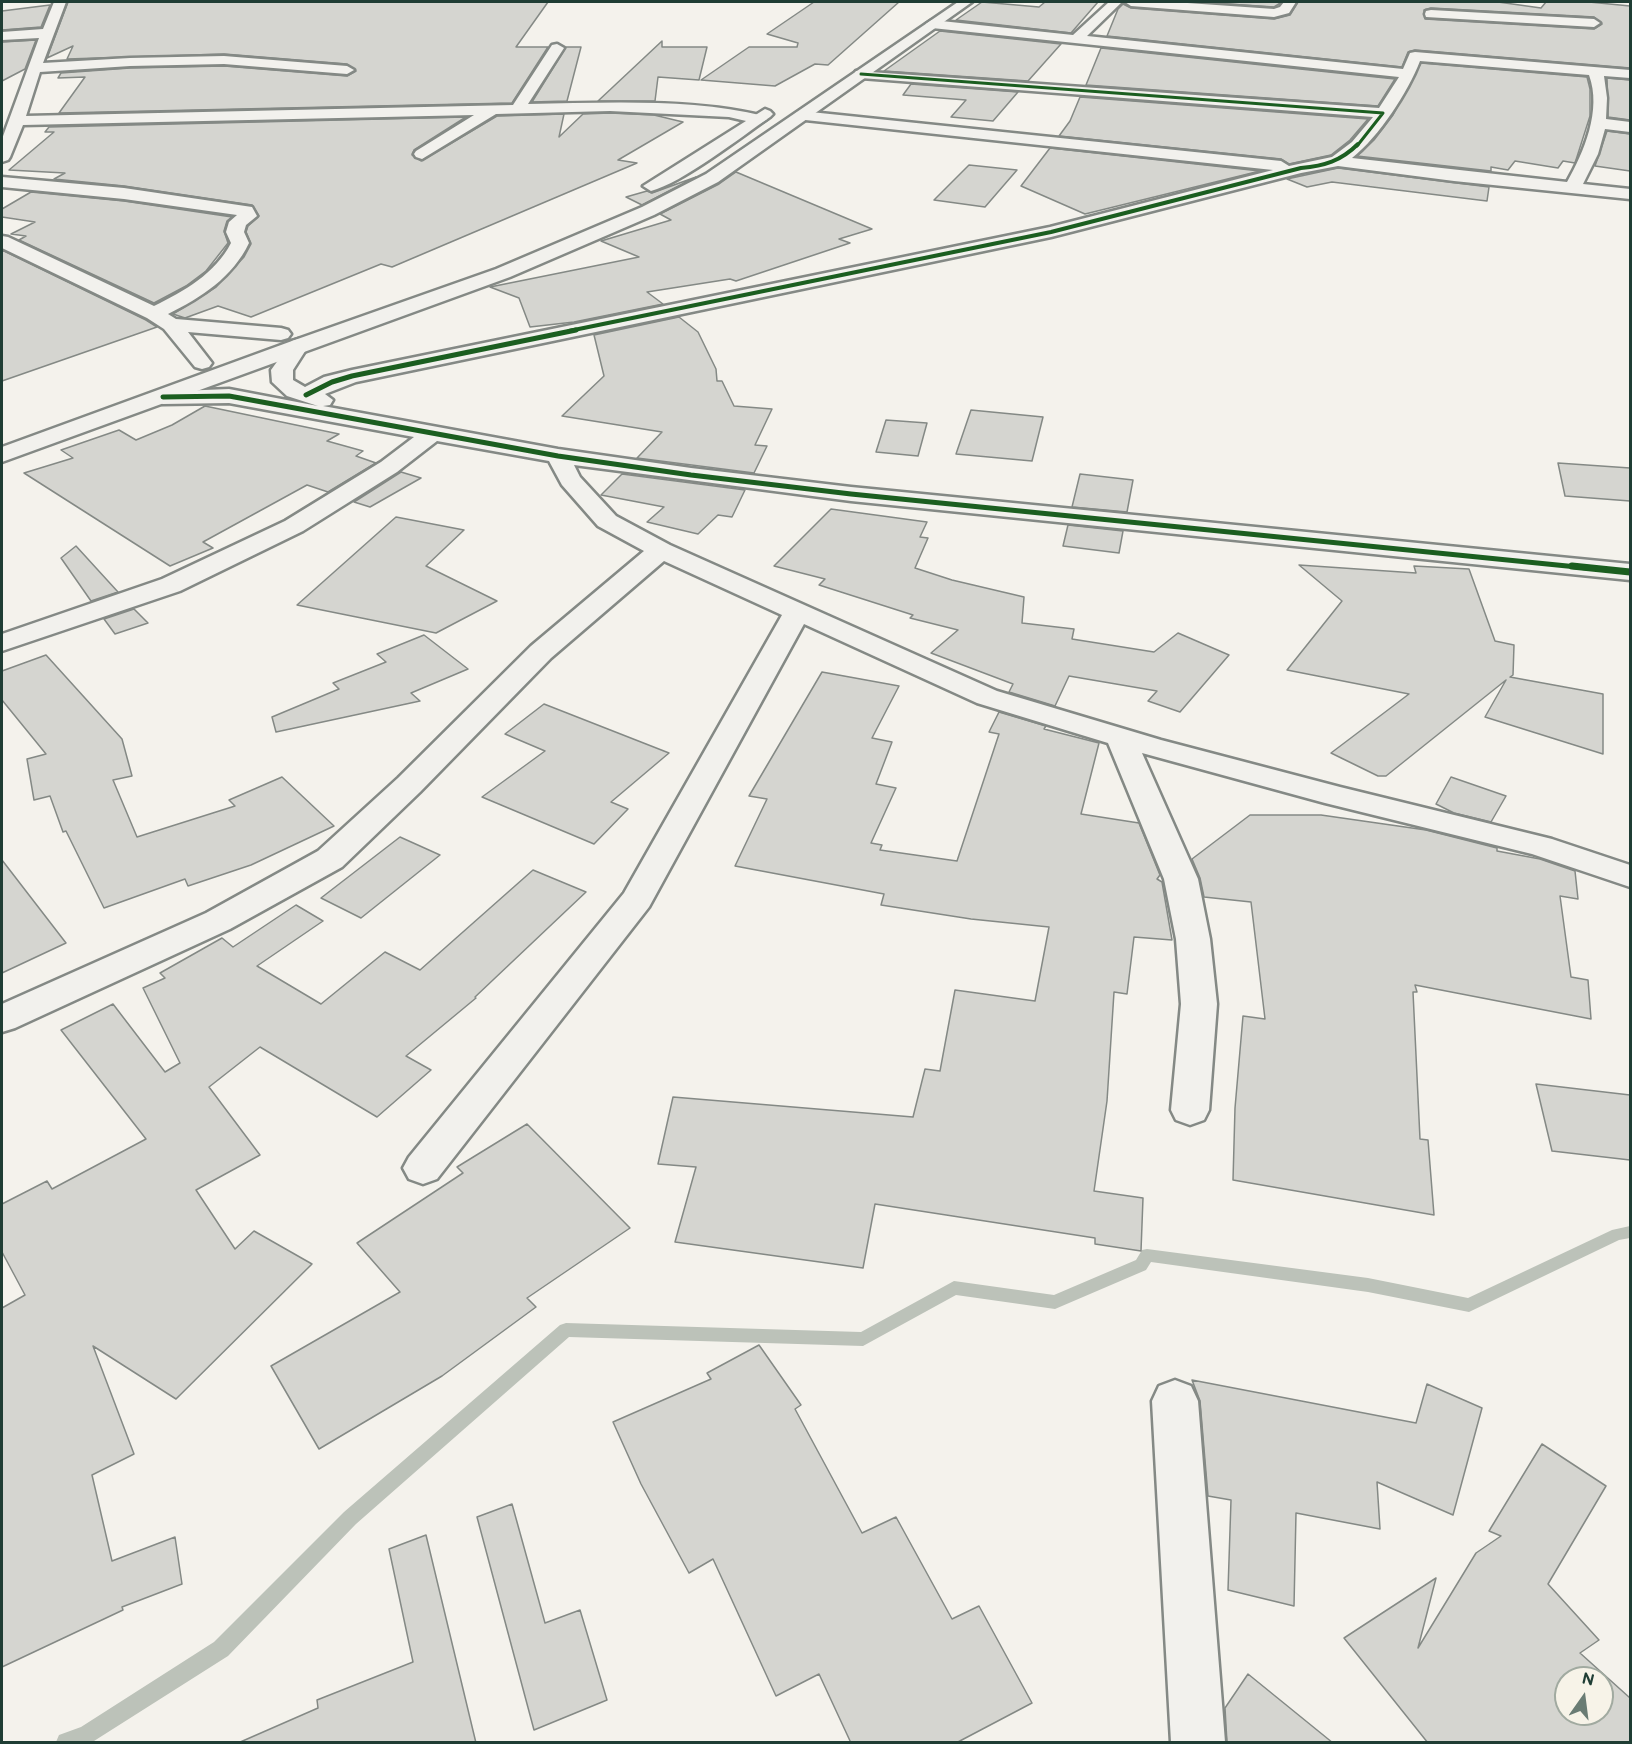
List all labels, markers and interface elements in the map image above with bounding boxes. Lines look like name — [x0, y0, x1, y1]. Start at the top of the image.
north arrow — [1554, 1666, 1614, 1726]
text: N — [1580, 1669, 1596, 1691]

